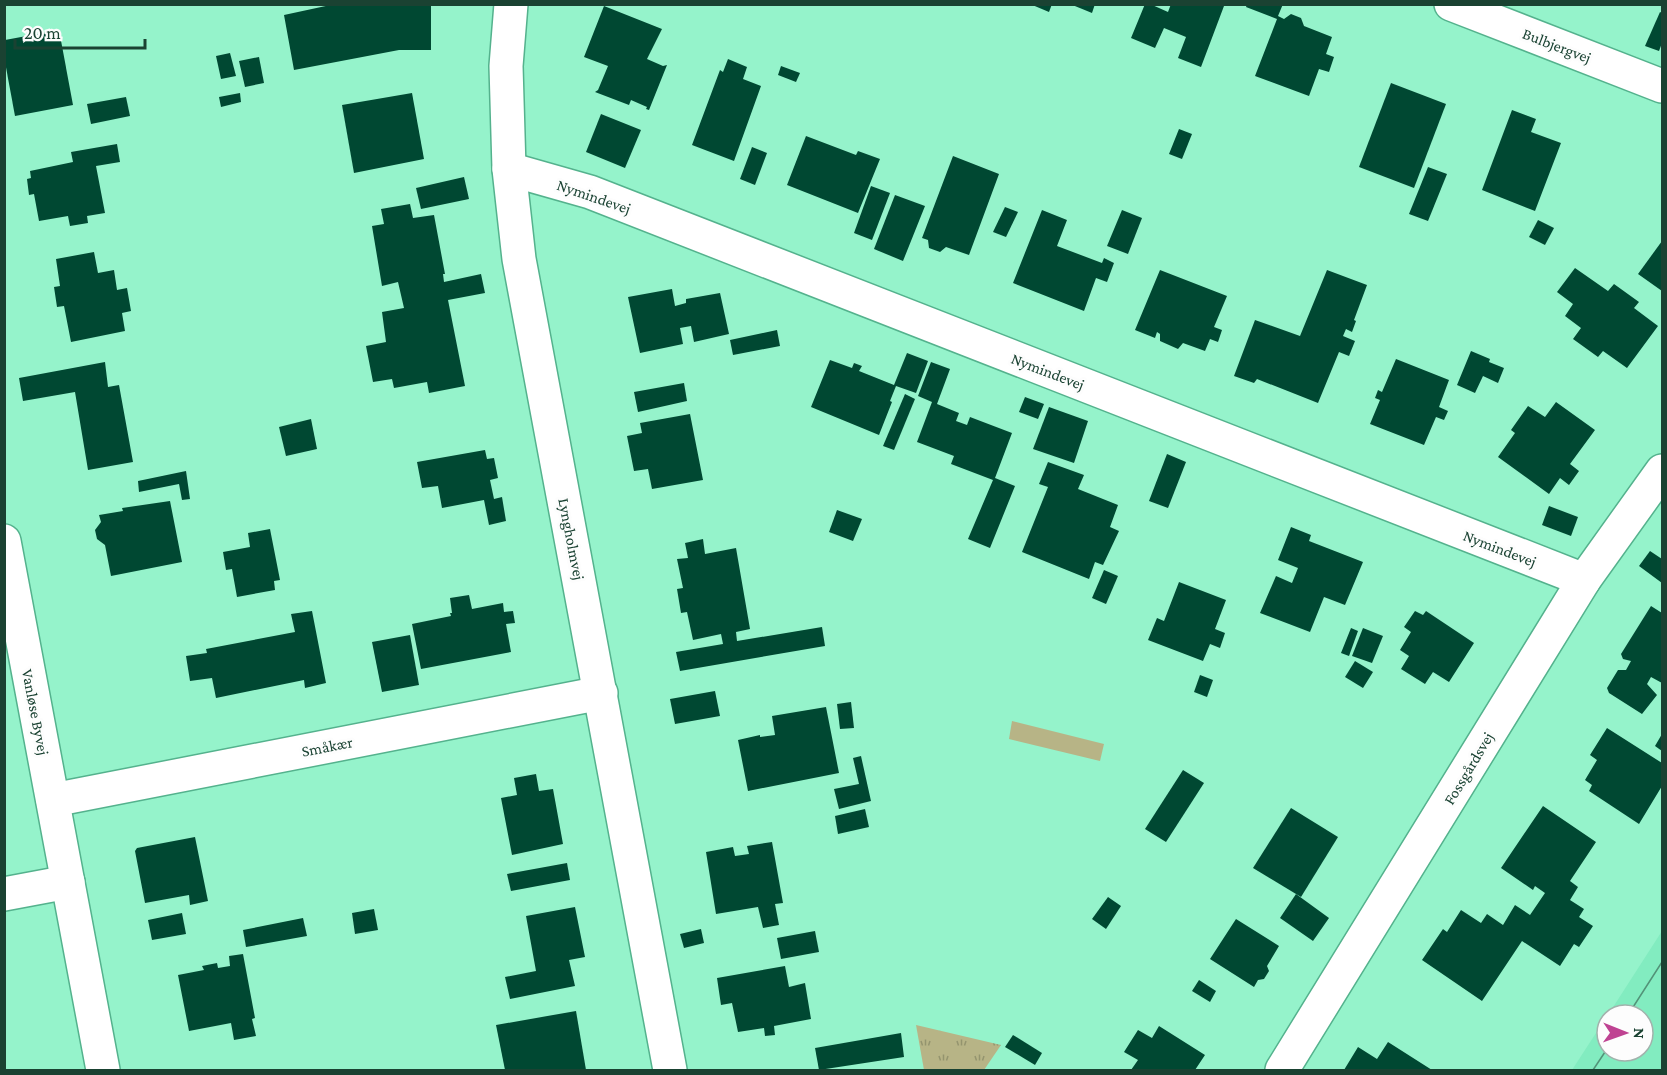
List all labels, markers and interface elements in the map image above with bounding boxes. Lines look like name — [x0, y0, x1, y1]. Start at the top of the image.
scale bar — [15, 12, 146, 50]
text: 20 m — [24, 23, 61, 43]
street label: Bulbjergvej — [1520, 25, 1594, 67]
street label: Nymindevej — [554, 176, 633, 218]
street label: Nymindevej — [1008, 350, 1087, 394]
street label: Lyngholmvej — [554, 497, 588, 582]
street label: Nymindevej — [1460, 527, 1539, 571]
street label: Vanløse Byvej — [18, 668, 52, 757]
street label: Fossgårdsvej — [1440, 729, 1498, 808]
street label: Småkær — [300, 733, 355, 760]
north arrow — [1595, 1003, 1655, 1063]
text: N — [1631, 1028, 1648, 1039]

